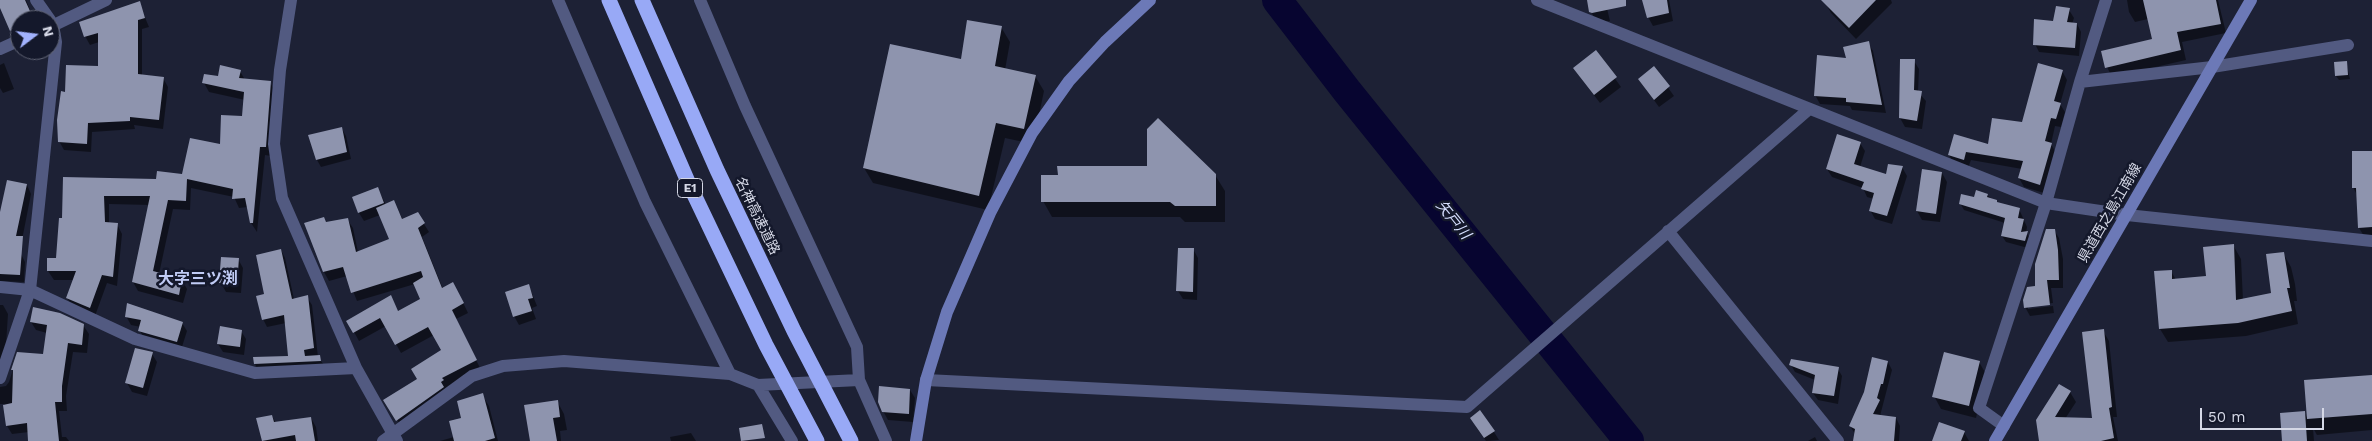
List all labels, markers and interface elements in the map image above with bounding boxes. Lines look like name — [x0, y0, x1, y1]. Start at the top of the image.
north arrow — [10, 10, 60, 60]
text: N — [39, 24, 58, 38]
street label: 県道西之島江南線 — [2075, 160, 2145, 266]
street label: 名神高速道路 — [731, 175, 783, 257]
road number: E1 — [678, 178, 702, 198]
water label: 矢戸川 — [1432, 197, 1474, 243]
district label: 大字三ツ渕 — [158, 269, 238, 289]
scale bar — [2202, 398, 2326, 430]
text: 50 m — [2208, 408, 2245, 426]

